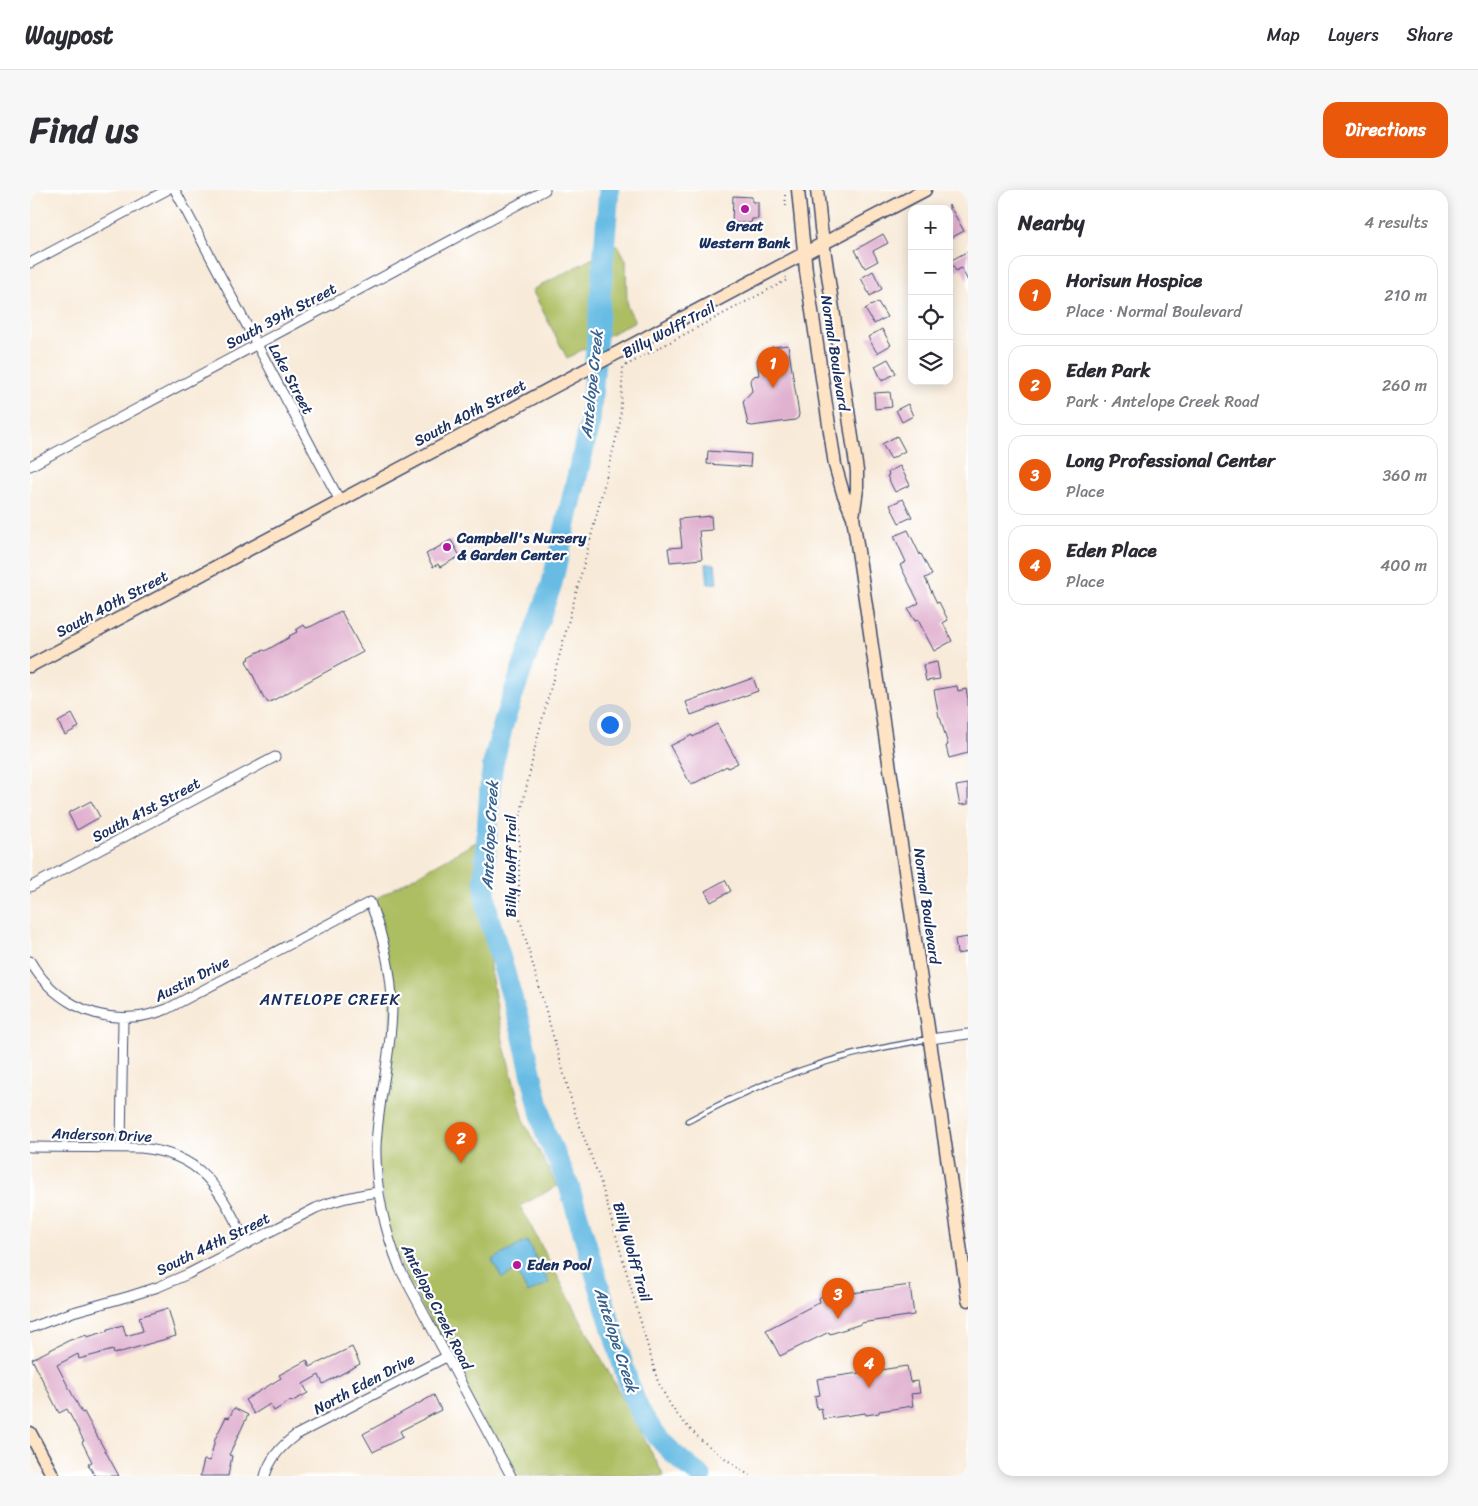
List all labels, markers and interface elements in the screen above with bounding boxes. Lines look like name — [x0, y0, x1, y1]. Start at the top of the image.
text: Waypost — [25, 14, 113, 56]
text: Map — [1267, 19, 1300, 51]
text: Layers — [1328, 19, 1379, 51]
text: Share — [1407, 19, 1453, 51]
text: Find us — [30, 99, 138, 161]
button: Directions — [1323, 102, 1448, 158]
marker: Great Western Bank — [739, 203, 751, 215]
text: Nearby — [1018, 204, 1084, 242]
map controls — [908, 205, 953, 385]
button: + — [908, 205, 953, 250]
text: 4 results — [1364, 208, 1428, 237]
place label: Great Western Bank — [699, 213, 791, 256]
button: − — [908, 250, 953, 295]
text: Horisun Hospice — [1066, 264, 1202, 297]
street label: South 39th Street — [221, 276, 342, 356]
text: 1 — [1032, 281, 1038, 310]
text: 210 m — [1384, 281, 1427, 310]
street label: Normal Boulevard — [813, 293, 857, 414]
street label: Billy Wolff Trail — [618, 294, 721, 366]
button: locate — [908, 295, 953, 340]
text: Place · Normal Boulevard — [1066, 297, 1242, 326]
water label: Antelope Creek — [571, 327, 612, 441]
street label: Lake Street — [261, 339, 321, 420]
button: layers — [908, 340, 953, 385]
pin: 1 — [757, 347, 789, 388]
text: Eden Park — [1066, 354, 1150, 387]
text: 2 — [1030, 371, 1040, 400]
text: 260 m — [1382, 371, 1427, 400]
street label: South 40th Street — [409, 372, 531, 454]
text: Park · Antelope Creek Road — [1066, 387, 1259, 416]
text: Long Professional Center — [1066, 444, 1275, 477]
text: 3 — [1031, 461, 1039, 490]
text: 360 m — [1383, 461, 1427, 490]
text: Place — [1066, 477, 1105, 506]
place label: Campbell's Nursery & Garden Center — [456, 525, 588, 568]
text: Eden Place — [1066, 534, 1157, 567]
marker: Campbell's Nursery & Garden Center — [441, 541, 453, 553]
text: 4 — [1030, 551, 1040, 580]
text: 400 m — [1380, 551, 1427, 580]
street label: South 40th Street — [51, 563, 173, 645]
text: Place — [1066, 567, 1105, 596]
your location — [597, 712, 623, 738]
street label: South 41st Street — [87, 770, 205, 850]
water label: Antelope Creek — [472, 778, 507, 891]
street label: Billy Wolff Trail — [498, 814, 524, 917]
street label: Normal Boulevard — [906, 846, 948, 967]
street label: Austin Drive — [149, 949, 234, 1010]
district label: ANTELOPE CREEK — [259, 985, 400, 1014]
street label: Anderson Drive — [50, 1120, 153, 1150]
pin: 2 — [445, 1122, 477, 1163]
street label: Billy Wolff Trail — [605, 1199, 659, 1306]
street label: South 44th Street — [152, 1205, 275, 1283]
street label: Antelope Creek Road — [394, 1239, 480, 1375]
place label: Eden Pool — [527, 1252, 592, 1278]
marker: Eden Pool — [511, 1259, 523, 1271]
pin: 3 — [822, 1278, 854, 1319]
water label: Antelope Creek — [586, 1283, 648, 1398]
street label: North Eden Drive — [309, 1346, 419, 1422]
pin: 4 — [853, 1347, 885, 1388]

